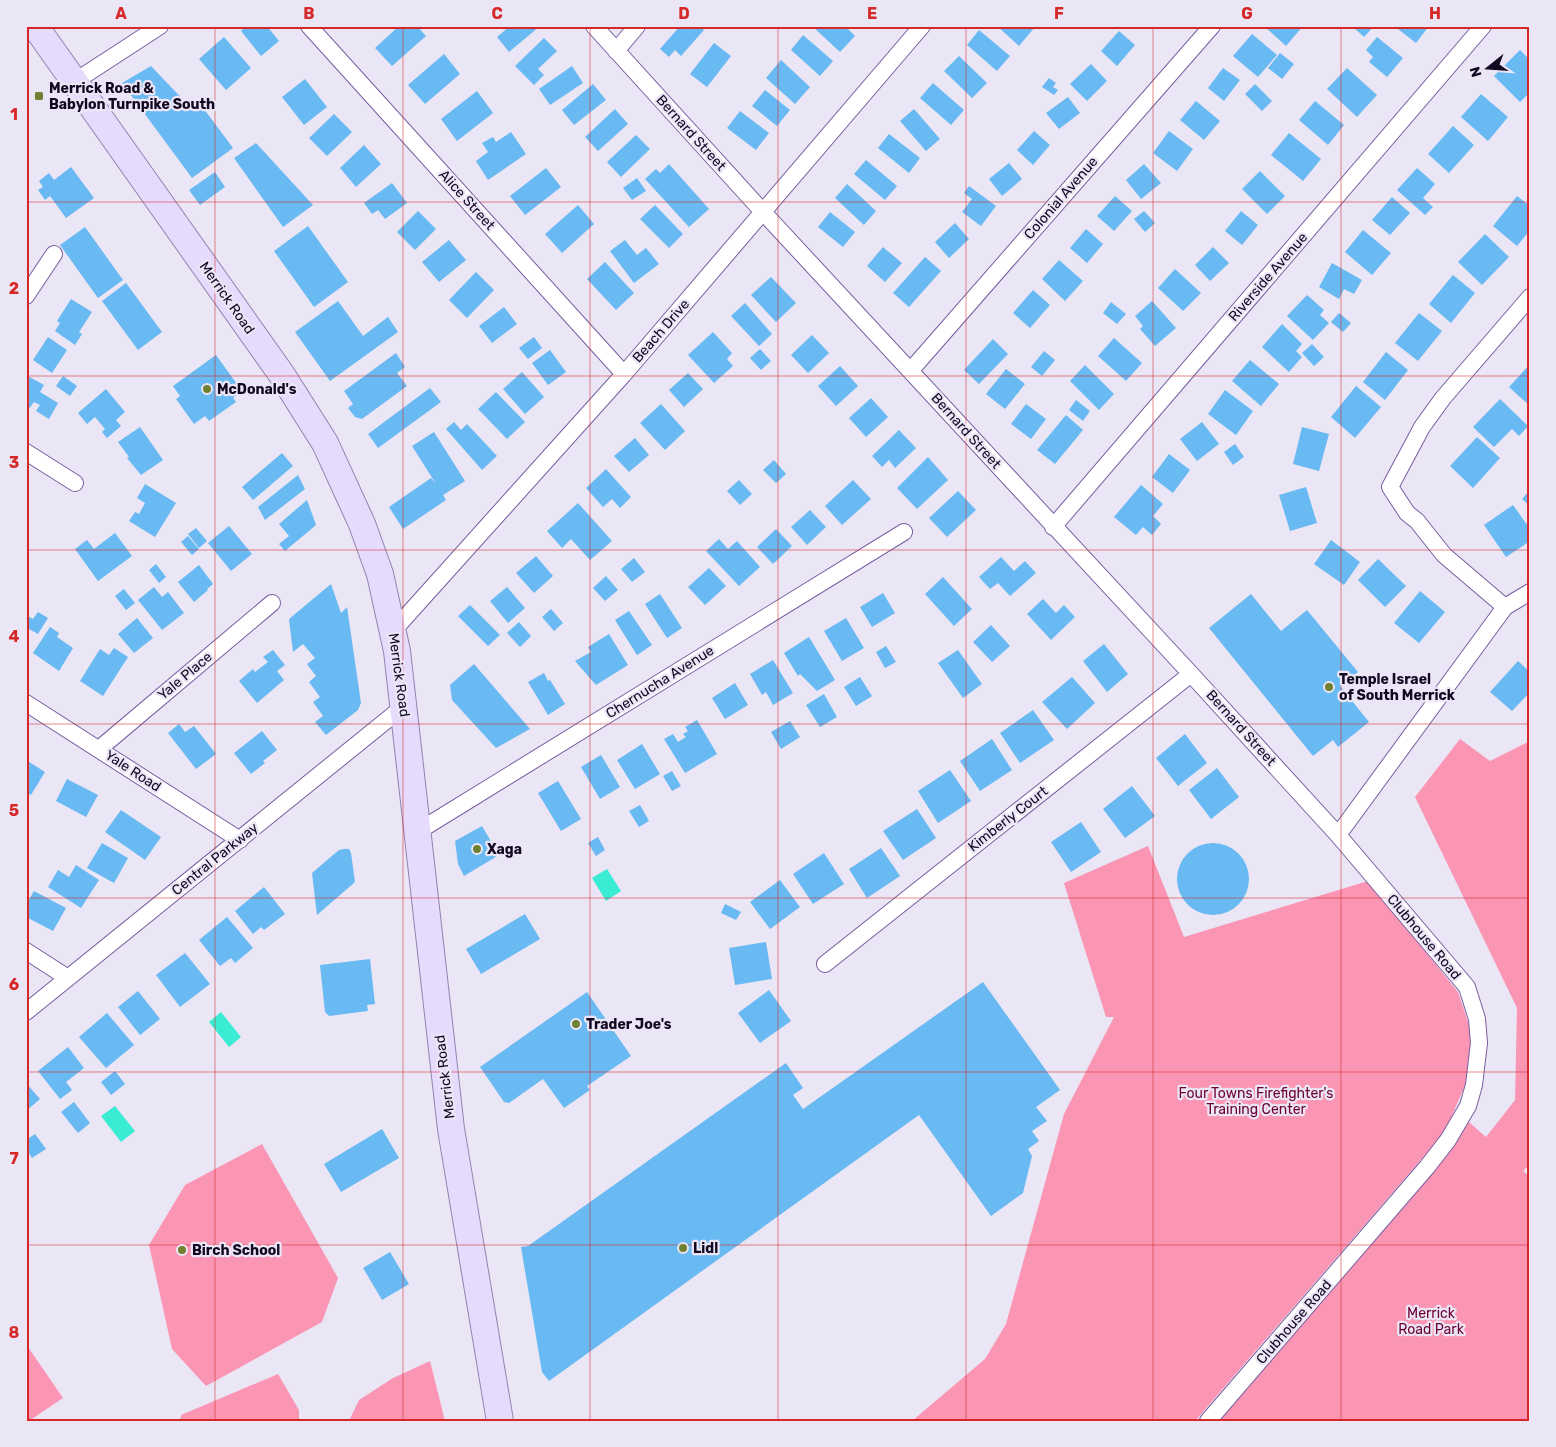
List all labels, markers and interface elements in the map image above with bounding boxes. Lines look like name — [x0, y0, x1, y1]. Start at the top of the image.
text: A — [115, 4, 127, 23]
text: B — [303, 4, 315, 23]
text: C — [491, 4, 503, 23]
text: D — [678, 4, 690, 23]
text: E — [867, 4, 877, 23]
text: F — [1054, 4, 1064, 23]
text: G — [1241, 4, 1253, 23]
text: H — [1429, 4, 1441, 23]
north arrow — [1464, 42, 1514, 92]
text: N — [1466, 64, 1486, 79]
place label: Merrick Road & Babylon Turnpike South — [49, 80, 215, 113]
marker: Merrick Road & Babylon Turnpike South — [33, 90, 45, 102]
street label: Bernard Street — [653, 92, 730, 175]
text: 1 — [10, 105, 18, 124]
street label: Colonial Avenue — [1021, 153, 1102, 243]
street label: Alice Street — [435, 166, 499, 234]
street label: Riverside Avenue — [1225, 229, 1311, 325]
street label: Merrick Road — [196, 259, 258, 337]
text: 2 — [9, 279, 19, 298]
street label: Beach Drive — [629, 296, 693, 366]
place label: McDonald's — [217, 381, 297, 398]
marker: McDonald's — [201, 383, 213, 395]
street label: Bernard Street — [928, 390, 1005, 473]
text: 3 — [9, 453, 19, 472]
text: 4 — [9, 627, 20, 646]
street label: Merrick Road — [385, 632, 413, 718]
street label: Chernucha Avenue — [603, 642, 717, 722]
street label: Yale Place — [154, 648, 216, 704]
place label: Temple Israel of South Merrick — [1339, 671, 1456, 704]
marker: Temple Israel of South Merrick — [1323, 681, 1335, 693]
street label: Bernard Street — [1203, 687, 1280, 770]
street label: Yale Road — [102, 747, 164, 795]
street label: Kimberly Court — [965, 782, 1052, 855]
text: 5 — [9, 801, 19, 820]
street label: Central Parkway — [168, 819, 262, 899]
place label: Xaga — [487, 841, 522, 858]
marker: Xaga — [471, 843, 483, 855]
street label: Clubhouse Road — [1383, 891, 1465, 983]
text: 6 — [9, 975, 19, 994]
place label: Trader Joe's — [586, 1016, 672, 1033]
marker: Trader Joe's — [570, 1018, 582, 1030]
street label: Merrick Road — [431, 1034, 459, 1120]
park label: Four Towns Firefighter's Training Center — [1179, 1085, 1333, 1118]
text: 7 — [9, 1149, 19, 1168]
place label: Lidl — [693, 1240, 718, 1257]
place label: Birch School — [192, 1242, 280, 1259]
marker: Lidl — [677, 1242, 689, 1254]
marker: Birch School — [176, 1244, 188, 1256]
street label: Clubhouse Road — [1253, 1276, 1335, 1368]
park label: Merrick Road Park — [1398, 1305, 1465, 1338]
text: 8 — [9, 1323, 20, 1342]

